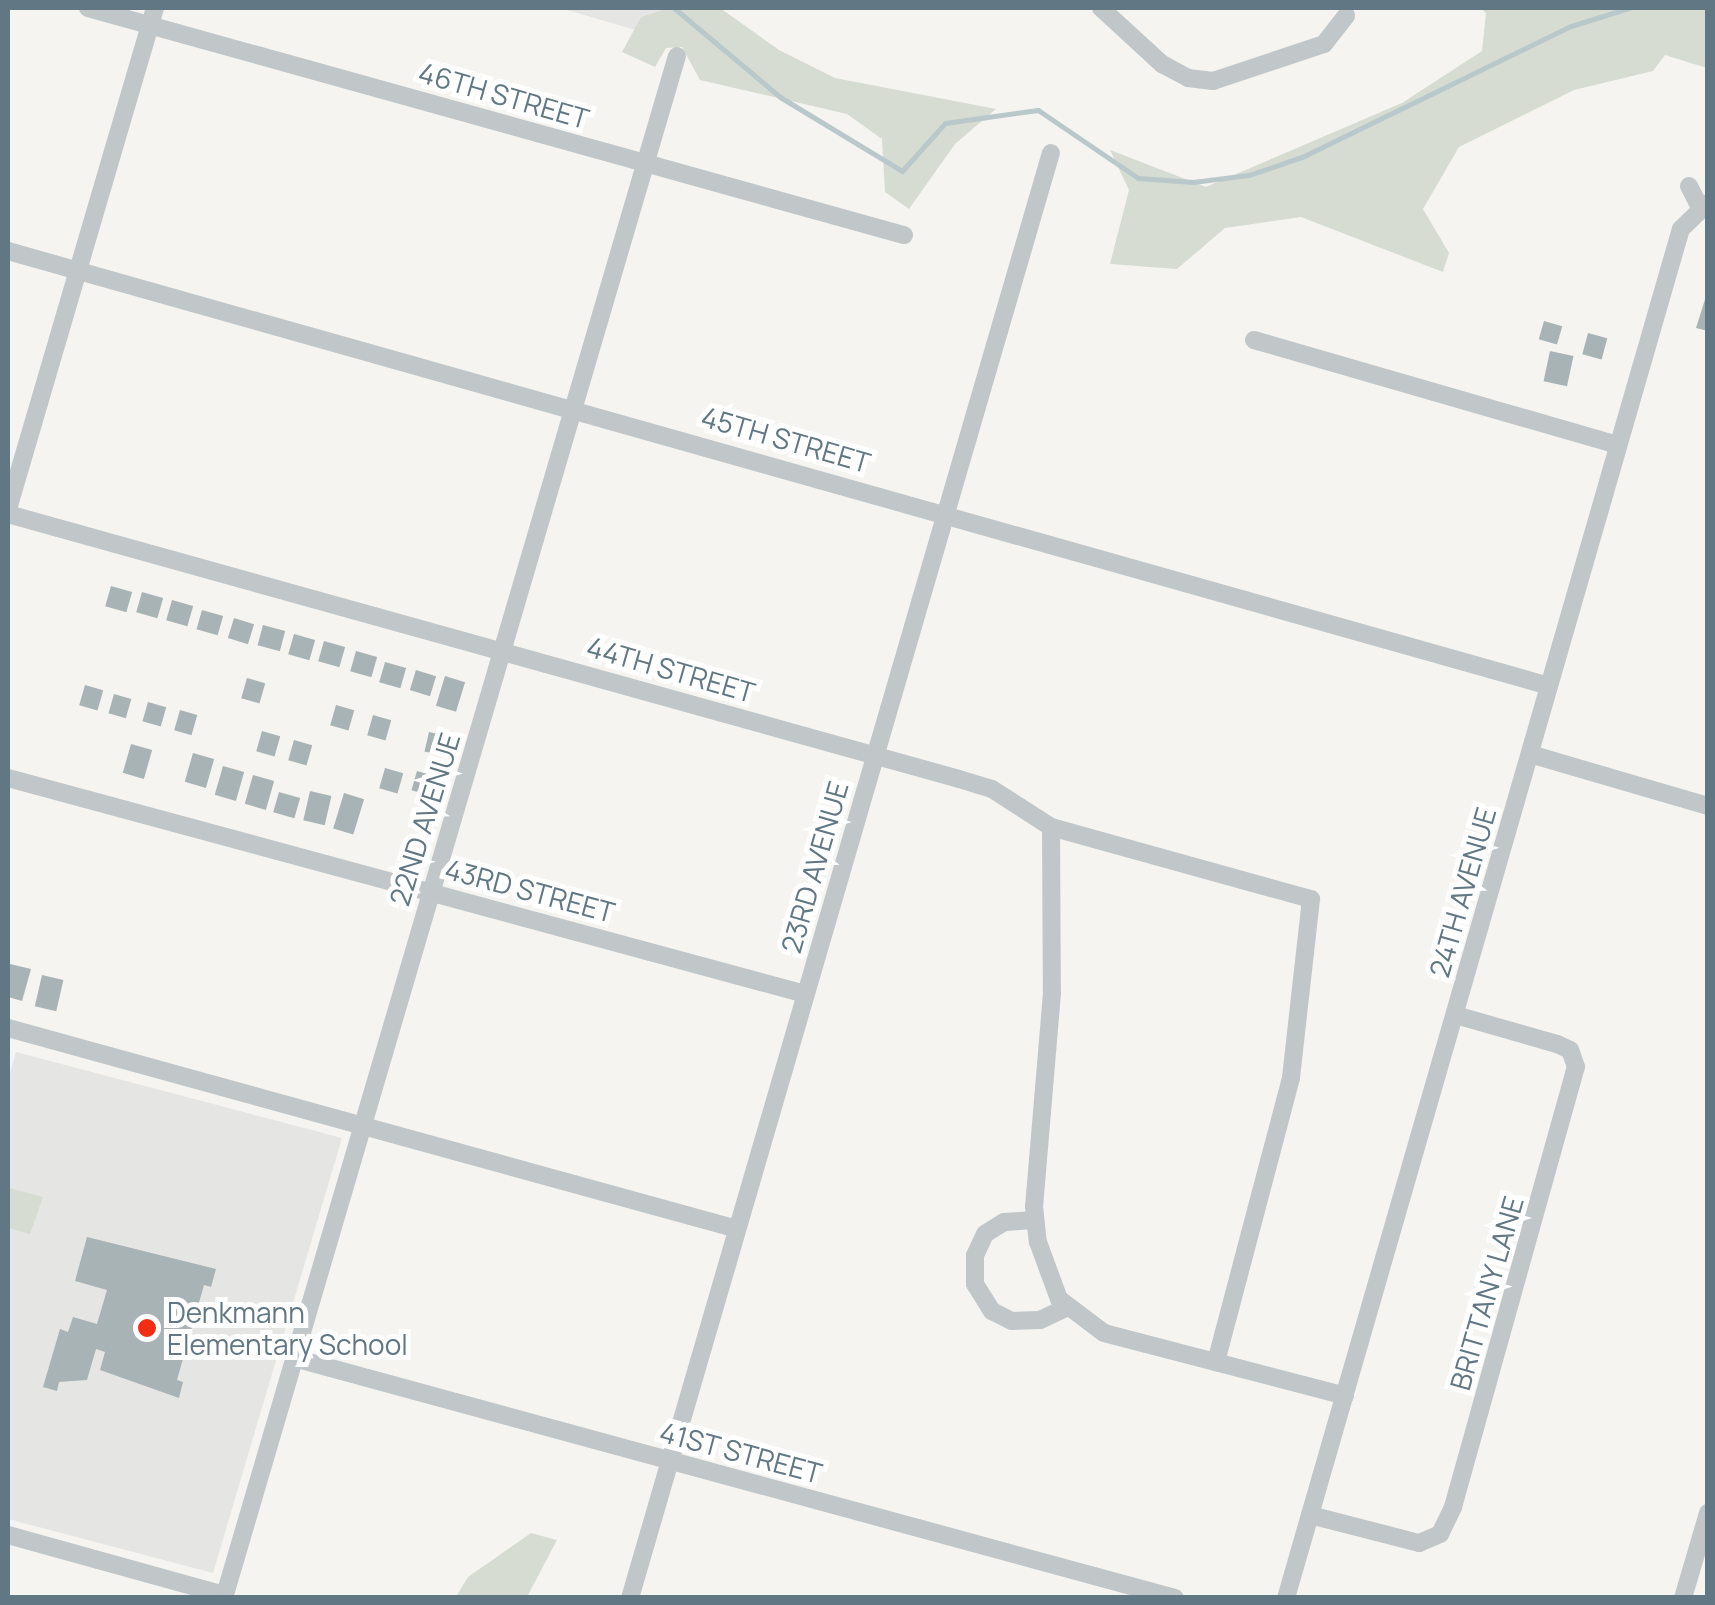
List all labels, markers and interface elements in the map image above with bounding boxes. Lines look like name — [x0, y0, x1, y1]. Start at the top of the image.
street label: 46TH STREET — [415, 55, 593, 135]
street label: 45TH STREET — [698, 399, 874, 479]
street label: 44TH STREET — [583, 629, 759, 709]
street label: 22ND AVENUE — [382, 729, 466, 909]
street label: 23RD AVENUE — [773, 777, 855, 957]
street label: 24TH AVENUE — [1422, 803, 1502, 981]
street label: 43RD STREET — [441, 851, 619, 929]
street label: BRITTANY LANE — [1442, 1192, 1530, 1394]
place label: Denkmann Elementary School — [167, 1295, 408, 1361]
marker: Denkmann Elementary School — [136, 1317, 158, 1339]
street label: 41ST STREET — [656, 1414, 826, 1490]

